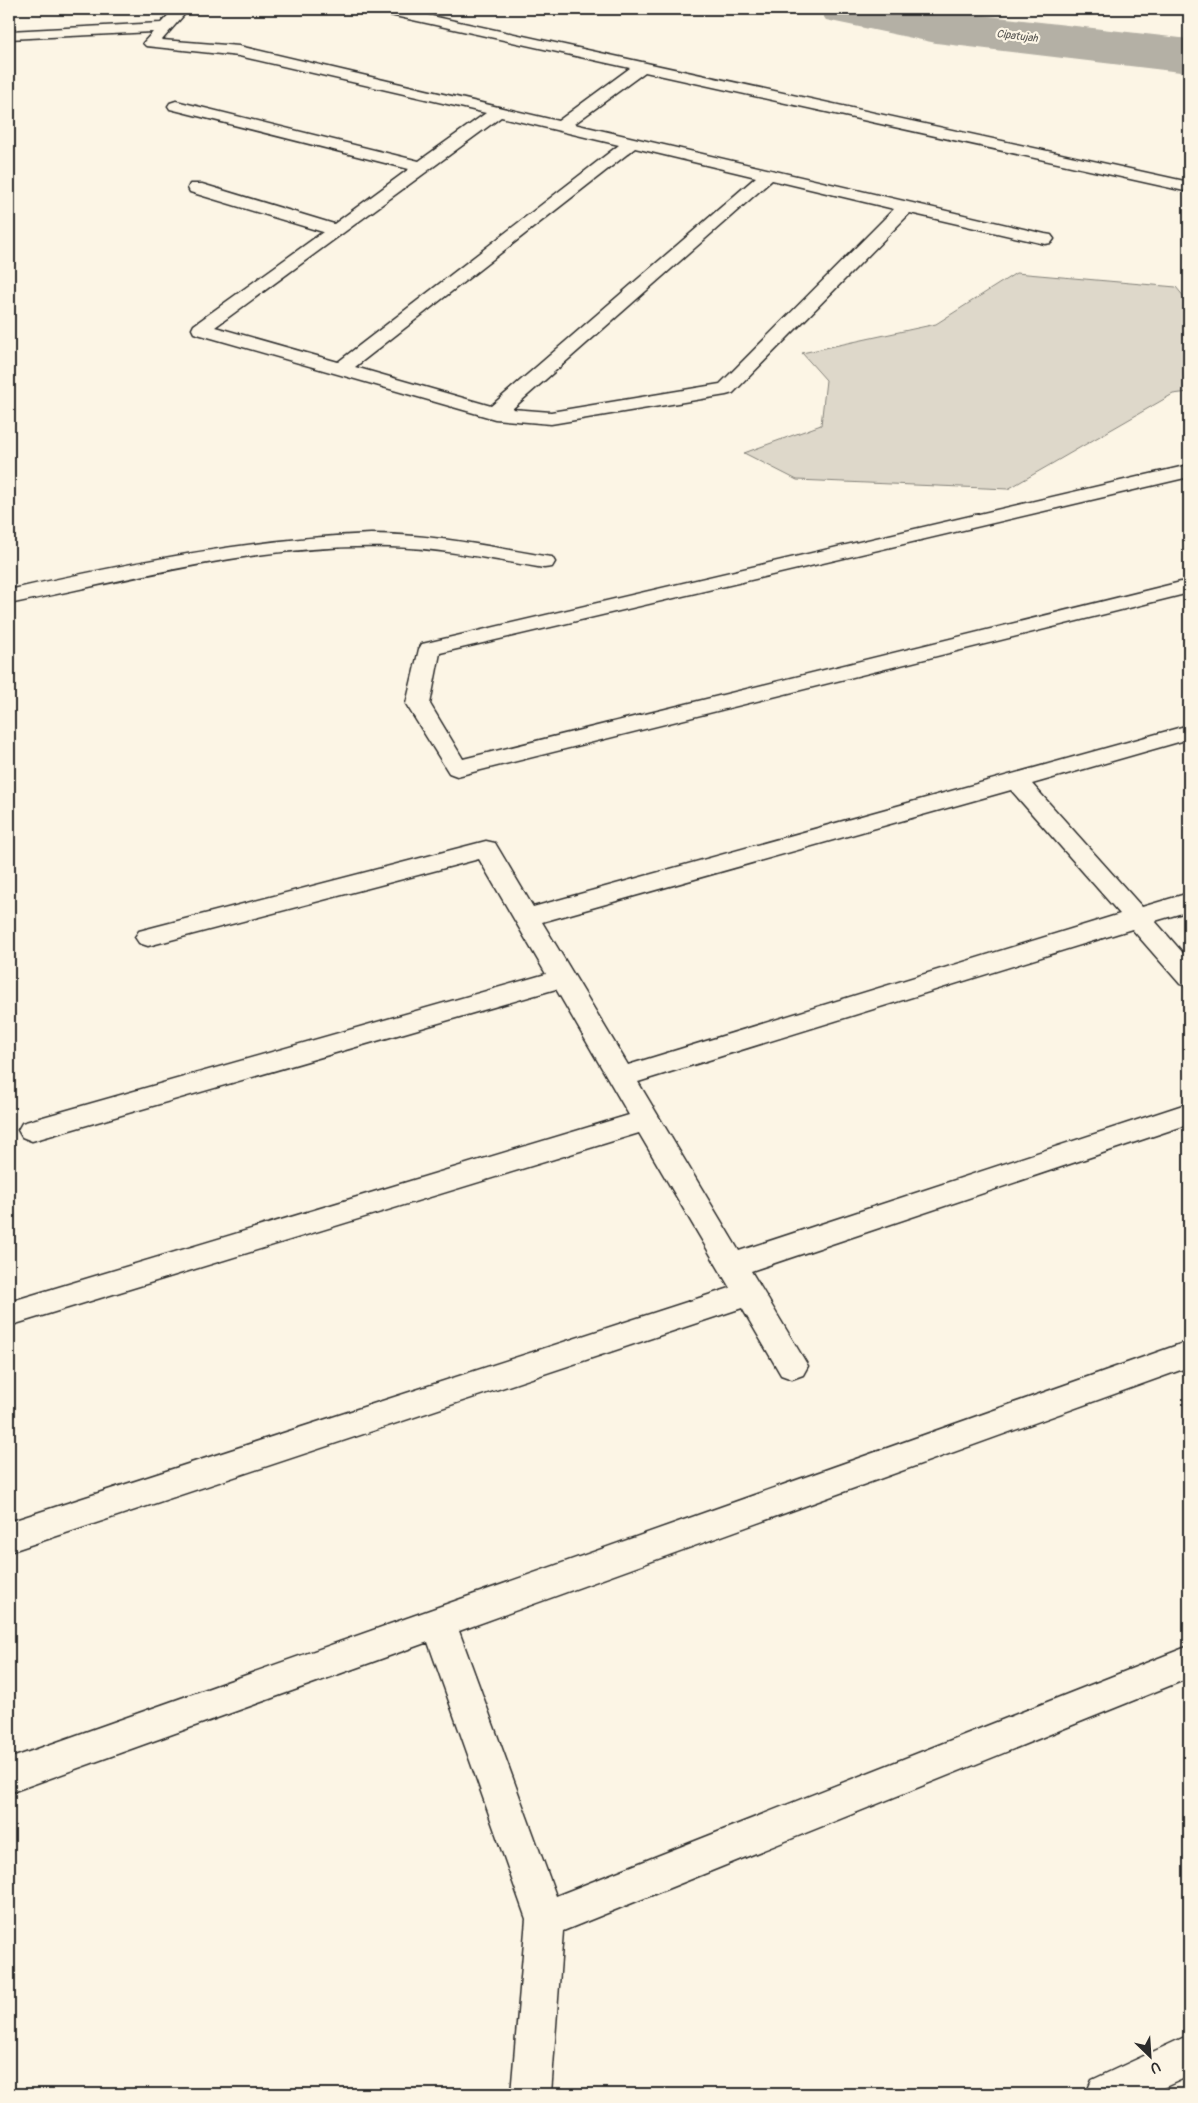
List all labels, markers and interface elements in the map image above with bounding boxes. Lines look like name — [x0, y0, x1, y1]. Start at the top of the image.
water label: Cipatujah — [996, 27, 1039, 45]
north arrow — [1126, 2030, 1176, 2080]
text: U — [1147, 2058, 1163, 2077]

